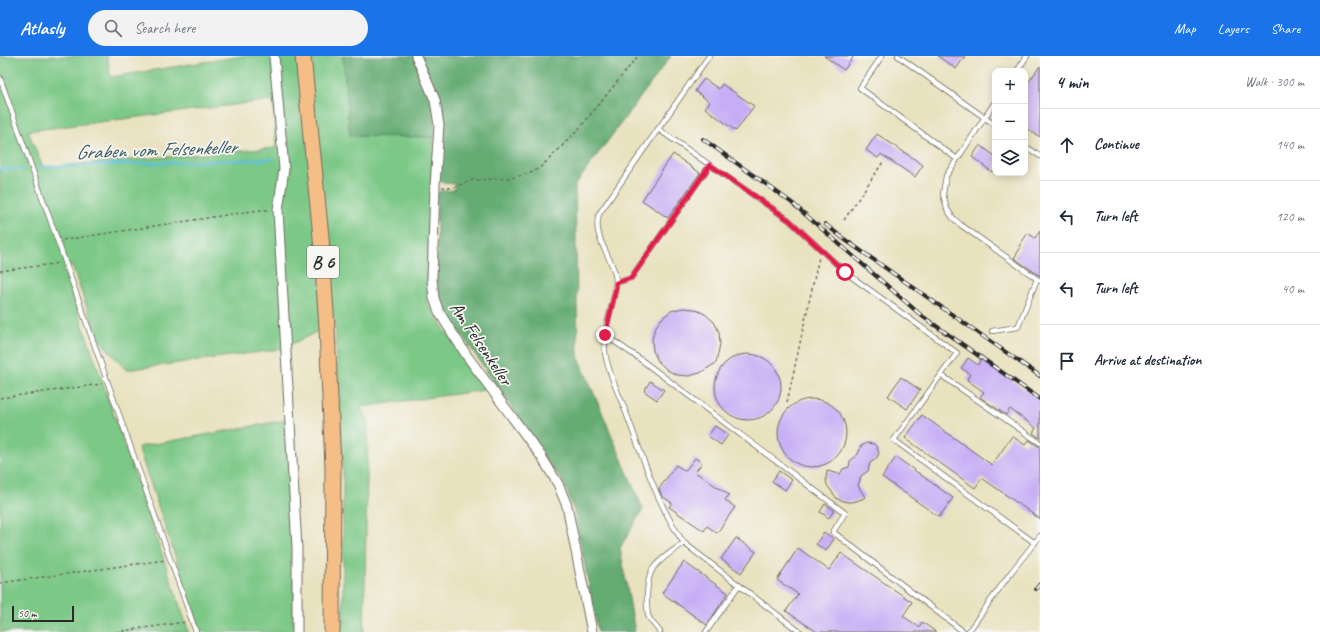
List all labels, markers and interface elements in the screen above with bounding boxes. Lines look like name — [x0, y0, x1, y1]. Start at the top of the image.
search box — [88, 10, 368, 46]
text: Atlasly — [20, 16, 64, 40]
icon: search — [102, 17, 124, 39]
text: Search here — [134, 19, 195, 38]
text: Map — [1174, 20, 1196, 37]
text: Layers — [1218, 20, 1249, 37]
text: Share — [1271, 20, 1300, 37]
map controls — [992, 68, 1028, 176]
button: + — [992, 68, 1028, 104]
text: 4 min — [1056, 72, 1089, 93]
text: Walk · 300 m — [1245, 74, 1304, 90]
button: − — [992, 104, 1028, 140]
water label: Graben vom Felsenkeller — [75, 134, 241, 165]
icon: ahead — [1056, 134, 1078, 156]
text: Continue — [1094, 135, 1139, 154]
text: 140 m — [1276, 137, 1304, 153]
button: layers — [992, 140, 1028, 176]
icon: left — [1056, 206, 1078, 228]
text: Turn left — [1094, 207, 1137, 226]
text: 120 m — [1276, 209, 1304, 225]
road number: B 6 — [307, 246, 339, 278]
route start — [836, 263, 854, 281]
icon: left — [1056, 278, 1078, 300]
text: Turn left — [1094, 279, 1137, 298]
text: 40 m — [1282, 281, 1304, 297]
street label: Am Felsenkeller — [444, 297, 519, 391]
route end — [596, 326, 614, 344]
icon: arrive — [1056, 350, 1078, 372]
text: Arrive at destination — [1094, 351, 1201, 370]
scale bar — [12, 604, 74, 623]
text: 50 m — [18, 606, 37, 620]

